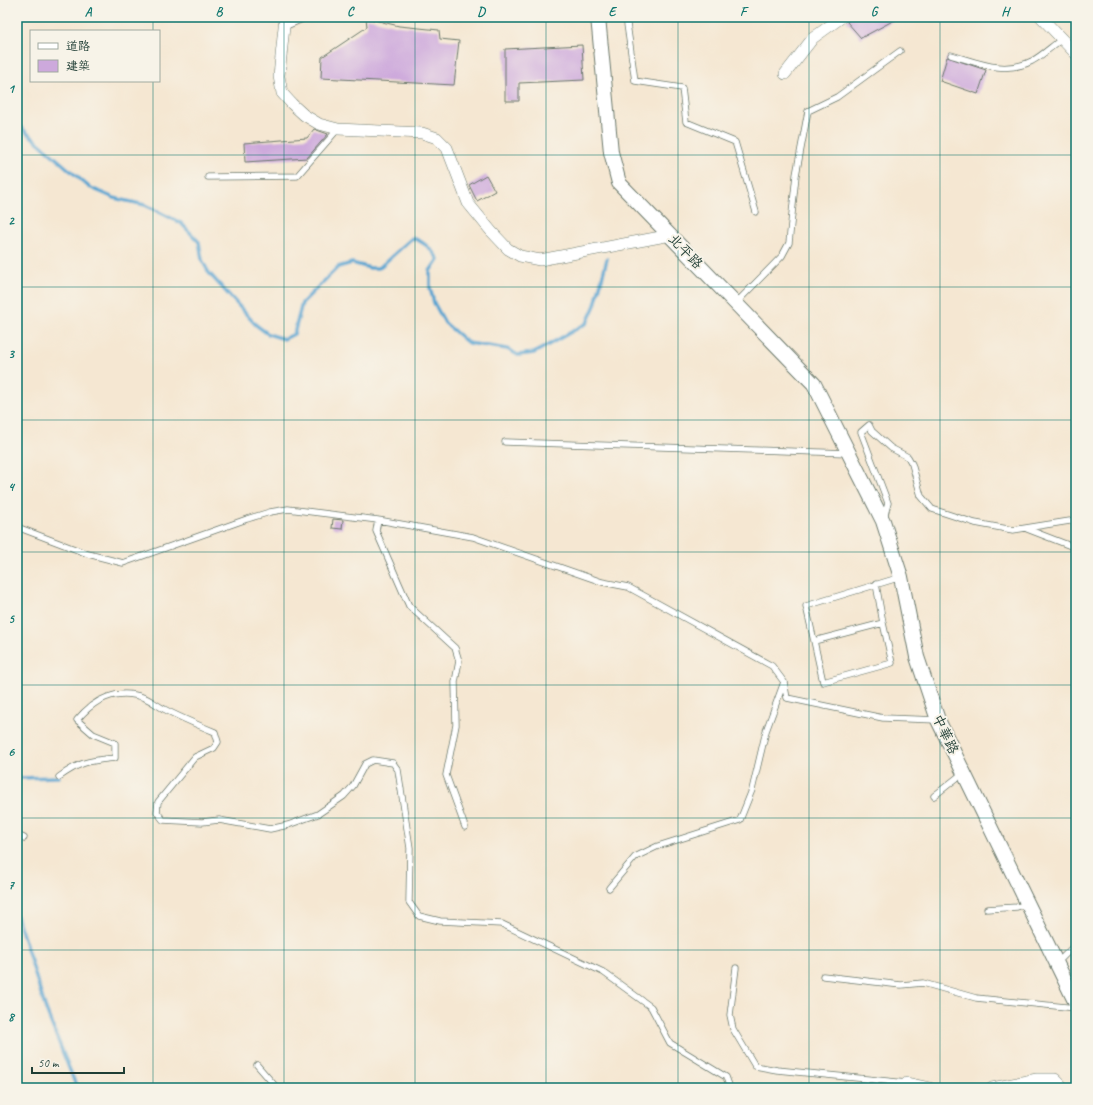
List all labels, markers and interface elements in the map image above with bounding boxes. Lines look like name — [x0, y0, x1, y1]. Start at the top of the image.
text: A — [85, 4, 93, 20]
text: B — [216, 4, 224, 20]
text: C — [347, 4, 355, 20]
text: D — [477, 4, 486, 20]
text: E — [609, 4, 618, 20]
text: F — [740, 4, 749, 20]
text: G — [871, 4, 879, 20]
text: H — [1001, 4, 1011, 20]
legend — [30, 30, 160, 82]
text: 道路 — [66, 38, 90, 54]
text: 建築 — [66, 58, 90, 74]
text: 1 — [8, 81, 16, 97]
text: 2 — [8, 213, 15, 229]
street label: 北平路 — [665, 230, 706, 272]
text: 3 — [8, 346, 15, 362]
text: 4 — [8, 479, 16, 495]
text: 5 — [8, 611, 15, 627]
street label: 中華路 — [929, 712, 962, 757]
text: 6 — [8, 744, 15, 760]
text: 7 — [8, 877, 15, 893]
text: 8 — [8, 1009, 16, 1025]
scale bar — [32, 1049, 124, 1075]
text: 50 m — [38, 1055, 60, 1071]

